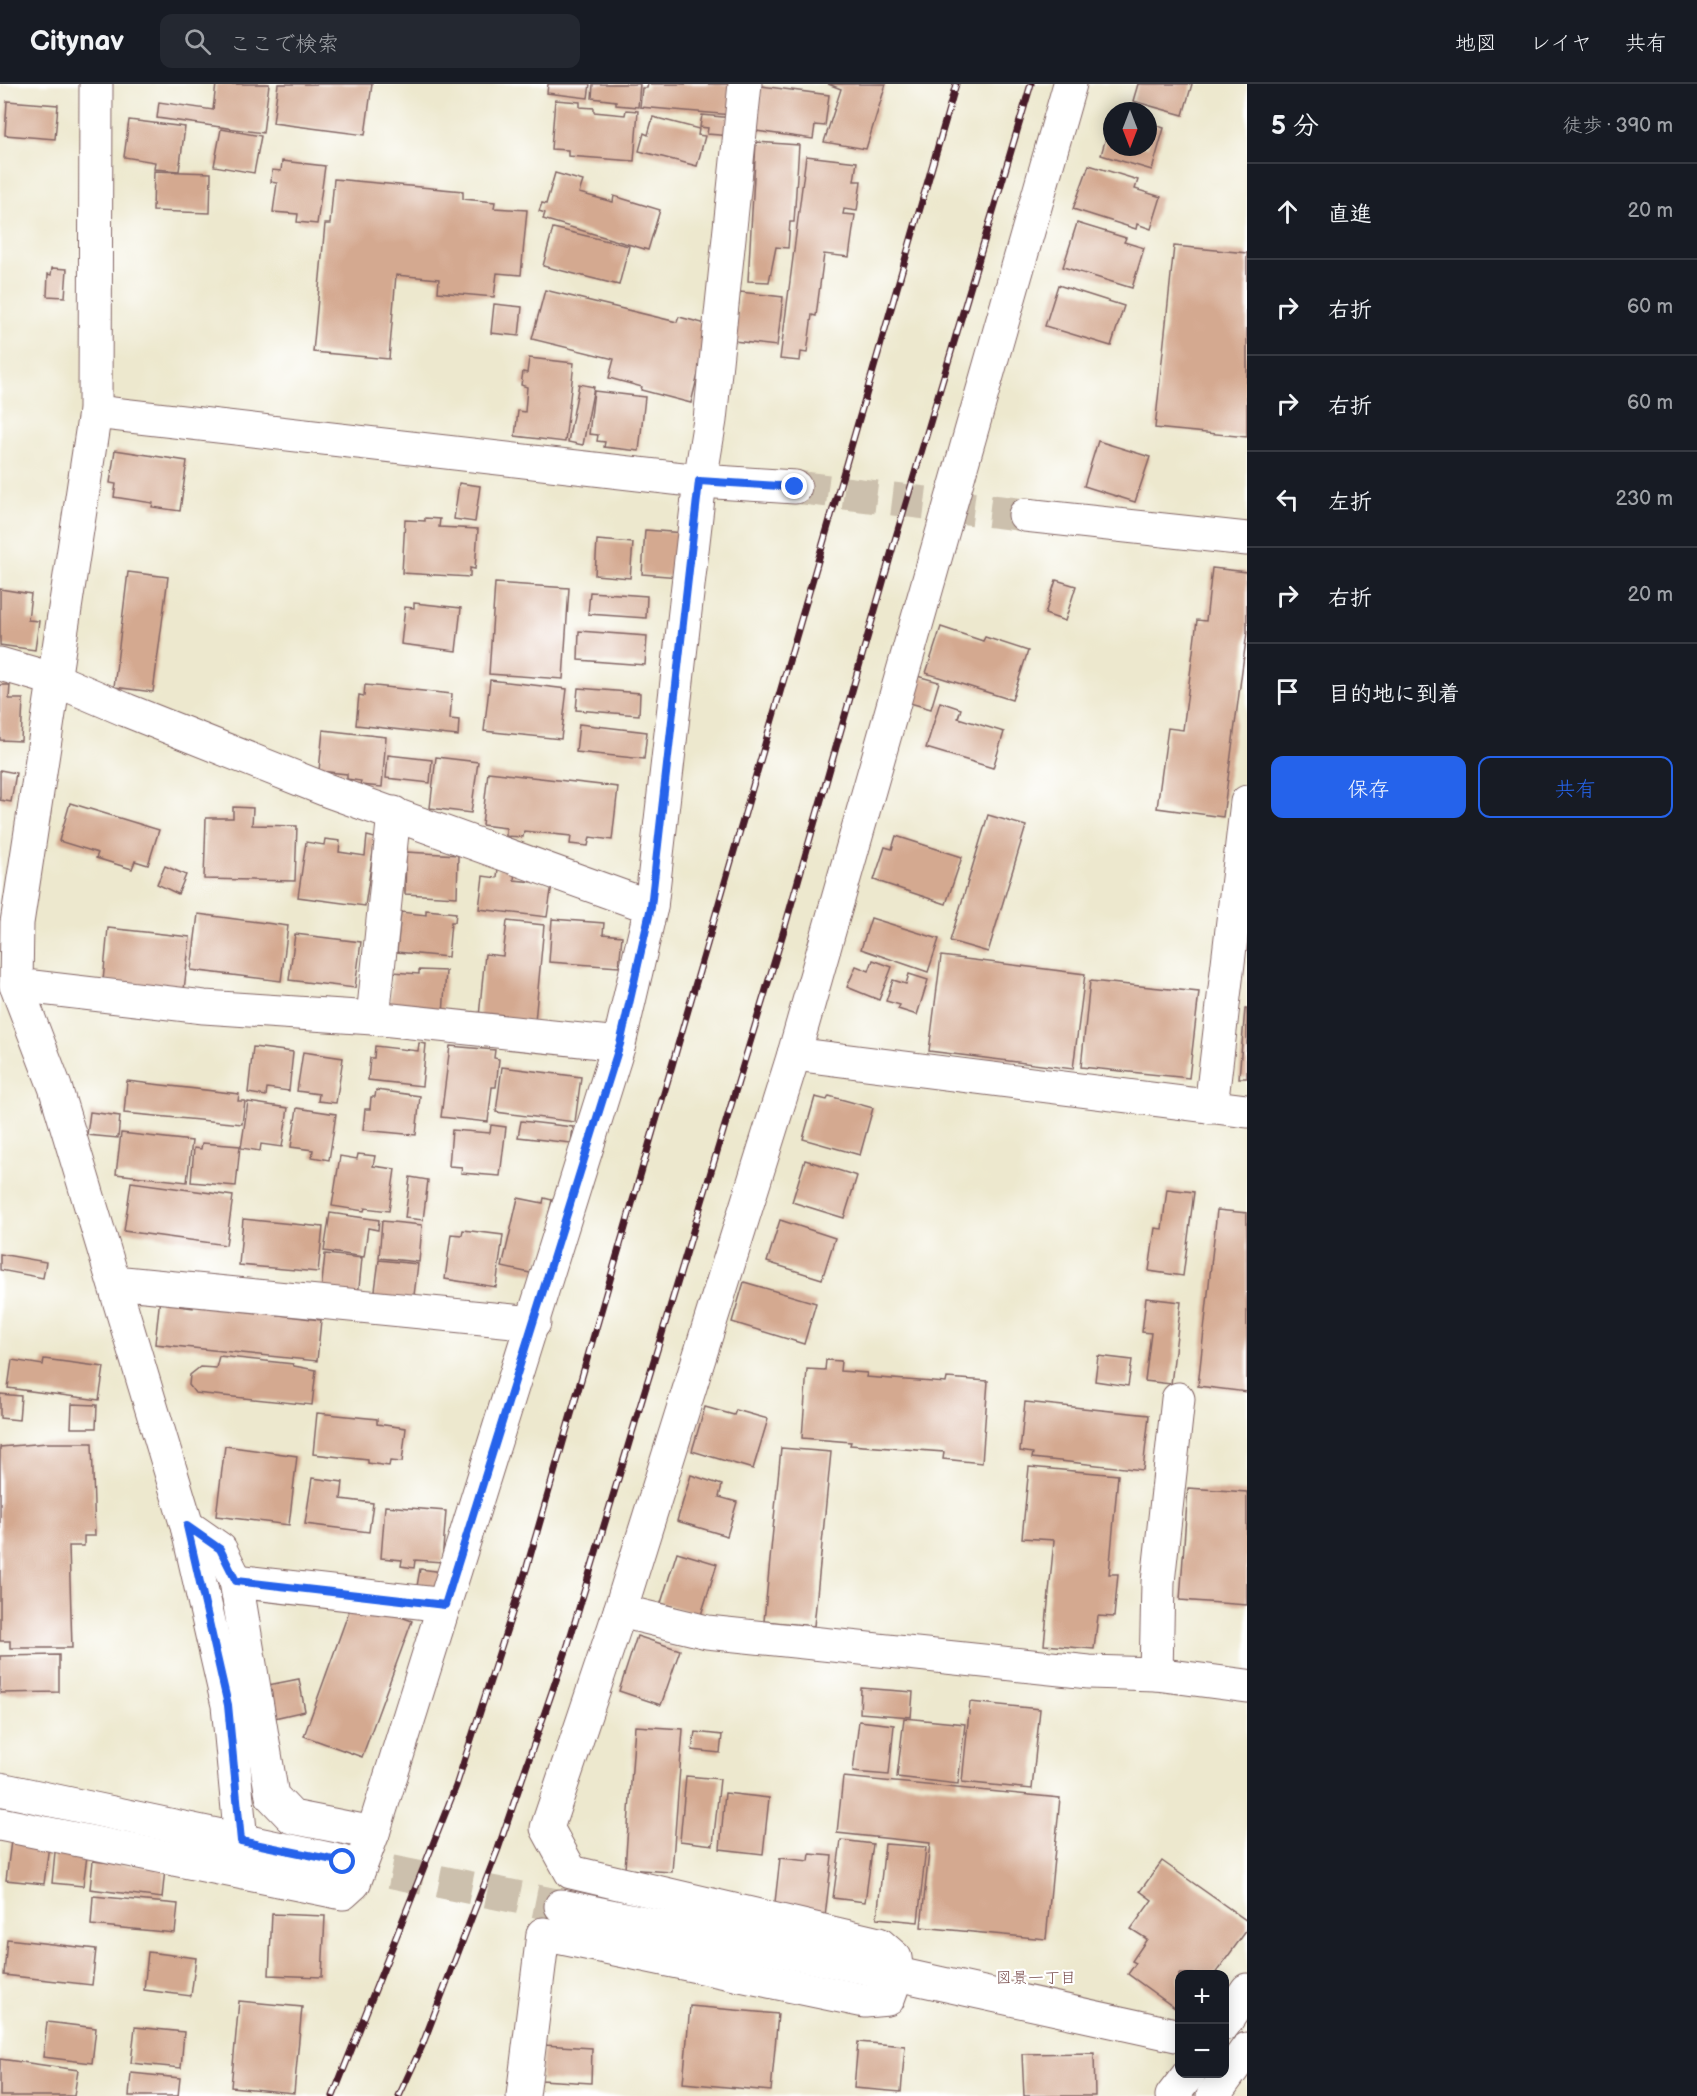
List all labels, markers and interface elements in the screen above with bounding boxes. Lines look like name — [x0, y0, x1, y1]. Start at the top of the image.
search box — [160, 14, 580, 68]
text: Citynav — [30, 25, 124, 58]
icon: search — [181, 25, 214, 58]
text: ここで検索 — [229, 31, 339, 58]
text: 地図 — [1455, 31, 1497, 56]
text: レイヤ — [1530, 31, 1592, 56]
text: 共有 — [1625, 31, 1667, 56]
north arrow — [1103, 102, 1157, 156]
text: 5 分 — [1271, 111, 1319, 142]
text: 徒歩 · 390 m — [1562, 114, 1673, 138]
icon: ahead — [1271, 195, 1304, 228]
text: 20 m — [1628, 199, 1673, 223]
text: 直進 — [1328, 201, 1372, 228]
icon: right — [1271, 291, 1304, 324]
text: 60 m — [1627, 295, 1673, 319]
text: 右折 — [1328, 297, 1372, 324]
icon: right — [1271, 387, 1304, 420]
text: 60 m — [1627, 391, 1673, 415]
text: 右折 — [1328, 393, 1372, 420]
route end — [781, 473, 807, 499]
icon: left — [1271, 483, 1304, 516]
text: 230 m — [1616, 487, 1673, 511]
text: 左折 — [1328, 489, 1372, 516]
icon: right — [1271, 579, 1304, 612]
text: 20 m — [1628, 583, 1673, 607]
text: 右折 — [1328, 585, 1372, 612]
icon: arrive — [1271, 675, 1304, 708]
text: 目的地に到着 — [1328, 681, 1460, 708]
button: 保存 — [1271, 756, 1466, 818]
button: 共有 — [1478, 756, 1673, 818]
route start — [329, 1848, 355, 1874]
district label: 図景一丁目 — [996, 1969, 1076, 1988]
map controls — [1175, 1970, 1229, 2078]
button: + — [1175, 1970, 1229, 2024]
button: − — [1175, 2024, 1229, 2078]

